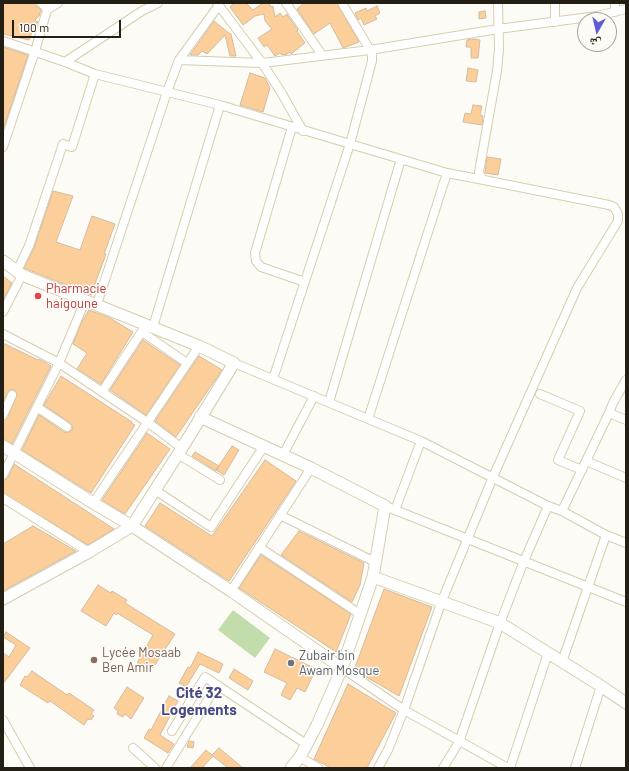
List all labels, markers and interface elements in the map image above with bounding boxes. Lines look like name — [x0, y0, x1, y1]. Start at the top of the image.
scale bar — [14, 12, 123, 38]
north arrow — [577, 12, 617, 52]
text: 100 m — [19, 20, 49, 34]
text: ش — [589, 36, 602, 51]
place label: Pharmacie haigoune — [46, 281, 106, 312]
marker: Pharmacie haigoune — [33, 291, 43, 301]
place label: Lycée Mosaab Ben Amir — [102, 645, 181, 676]
place label: Zubair bin Awam Mosque — [299, 648, 379, 679]
marker: Lycée Mosaab Ben Amir — [89, 655, 99, 665]
marker: Zubair bin Awam Mosque — [286, 658, 296, 668]
district label: Cité 32 Logements — [161, 684, 237, 719]

